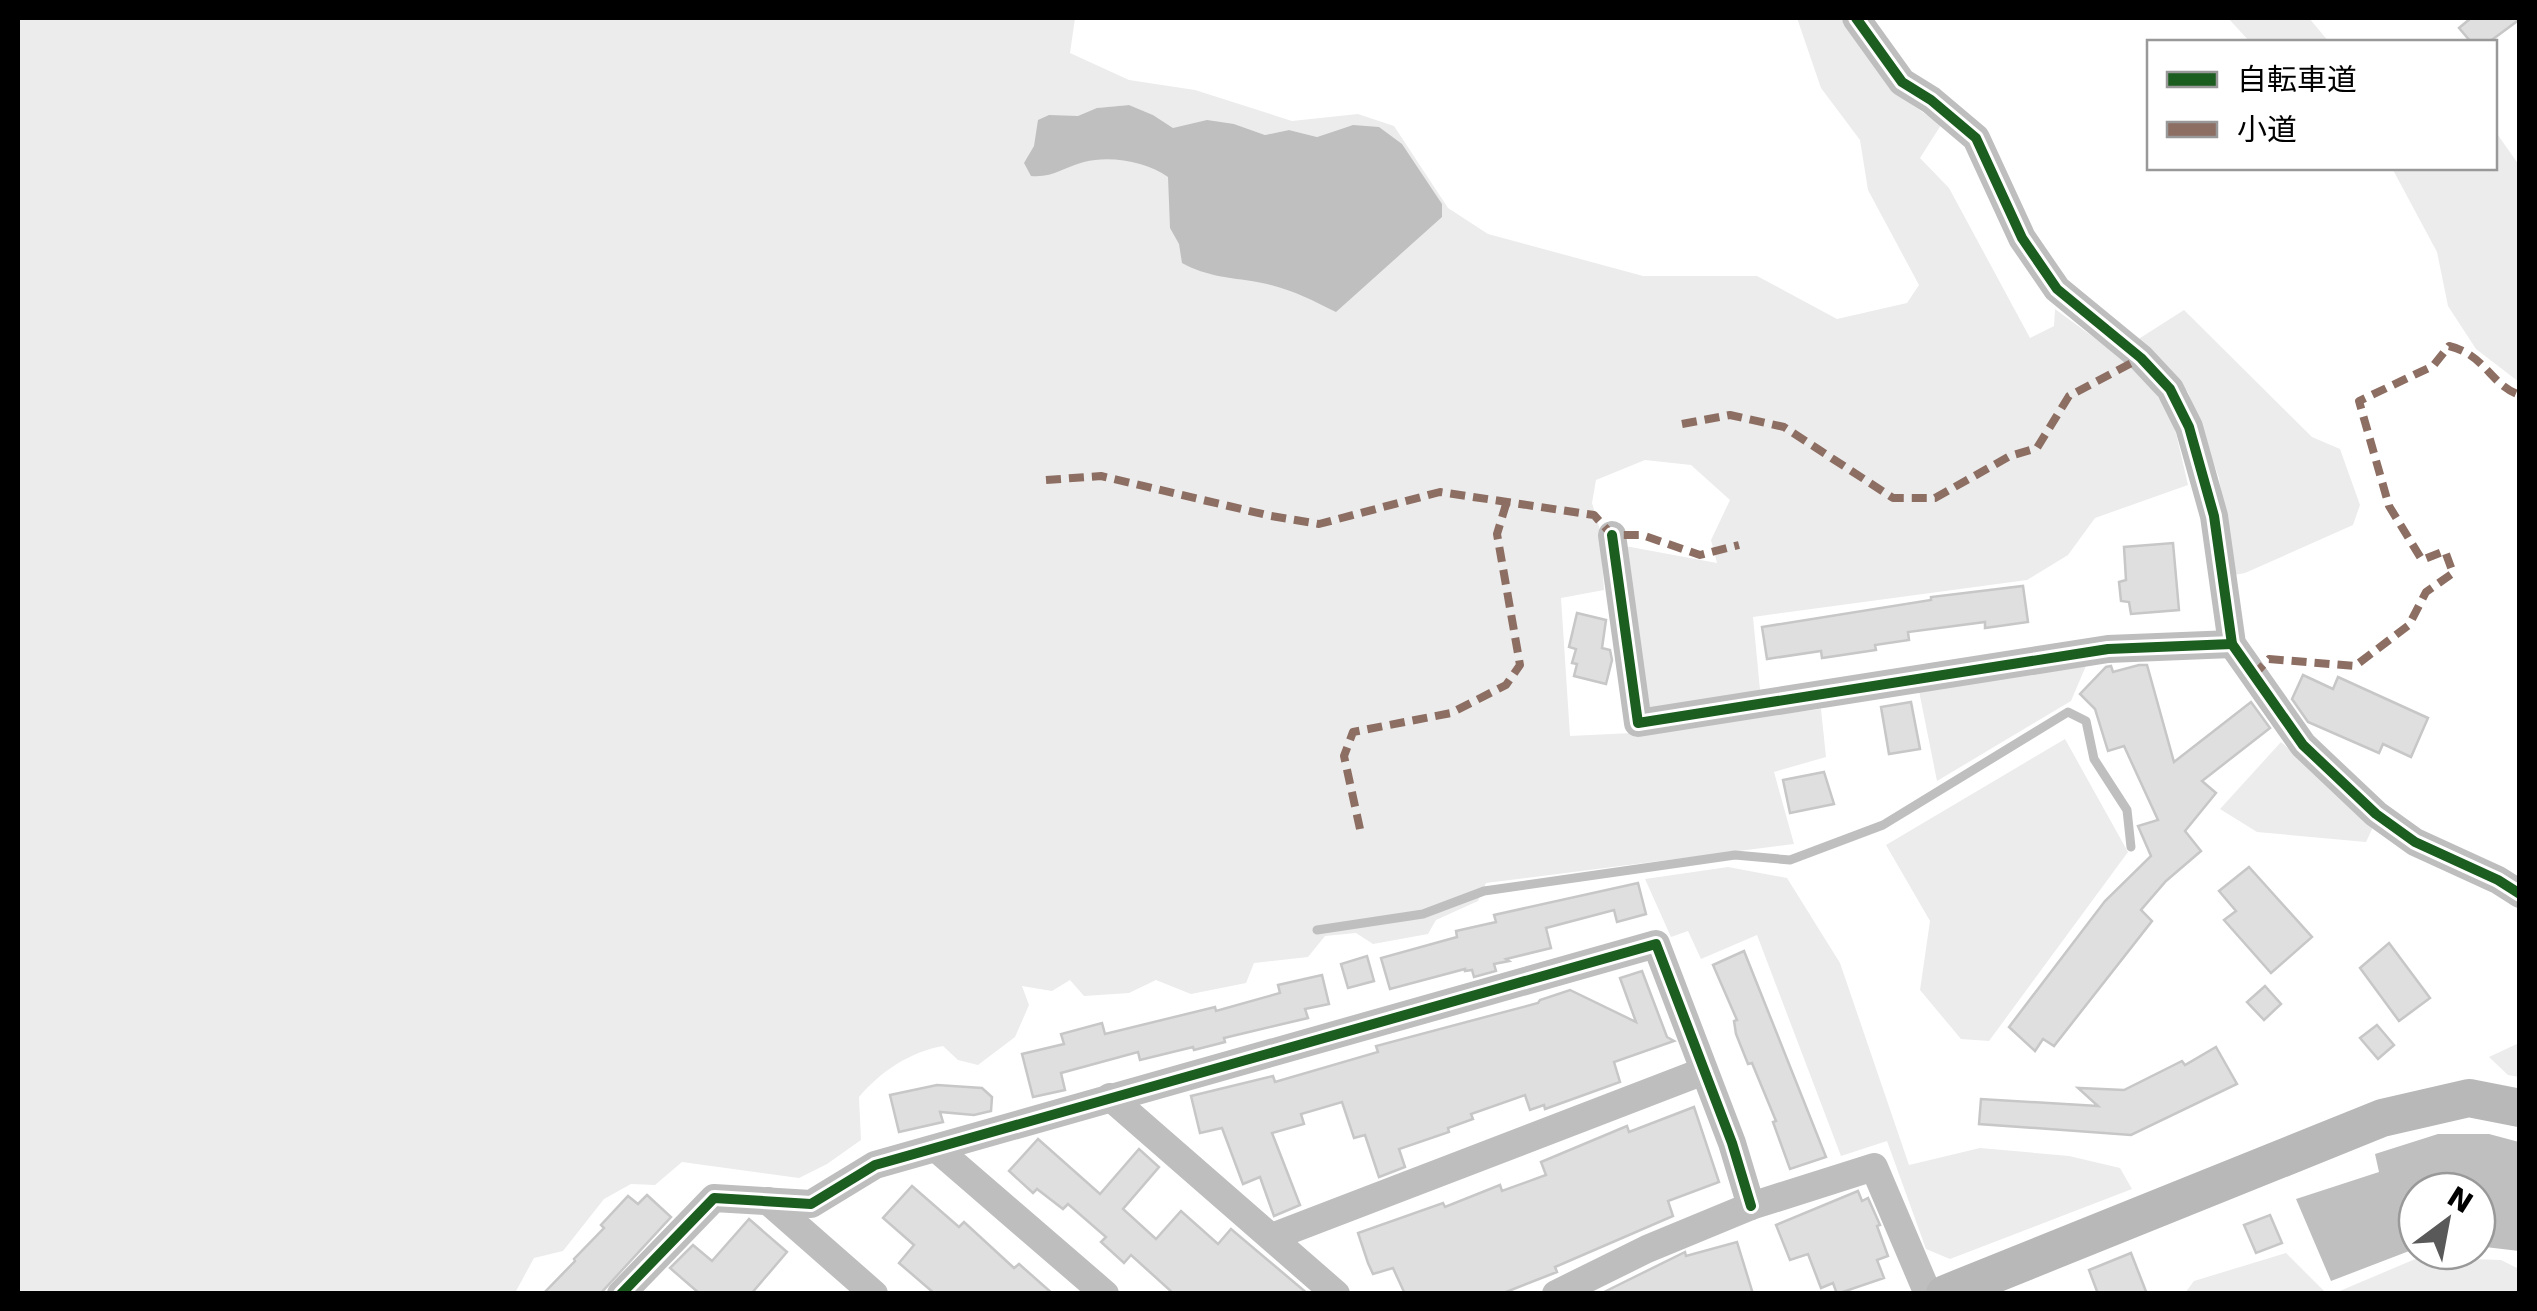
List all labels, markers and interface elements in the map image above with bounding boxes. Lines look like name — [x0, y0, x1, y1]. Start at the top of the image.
legend — [2147, 40, 2497, 170]
text: 自転車道 — [2237, 62, 2357, 97]
text: 小道 — [2237, 112, 2297, 147]
north arrow — [2397, 1171, 2497, 1271]
text: N — [2441, 1180, 2479, 1220]

